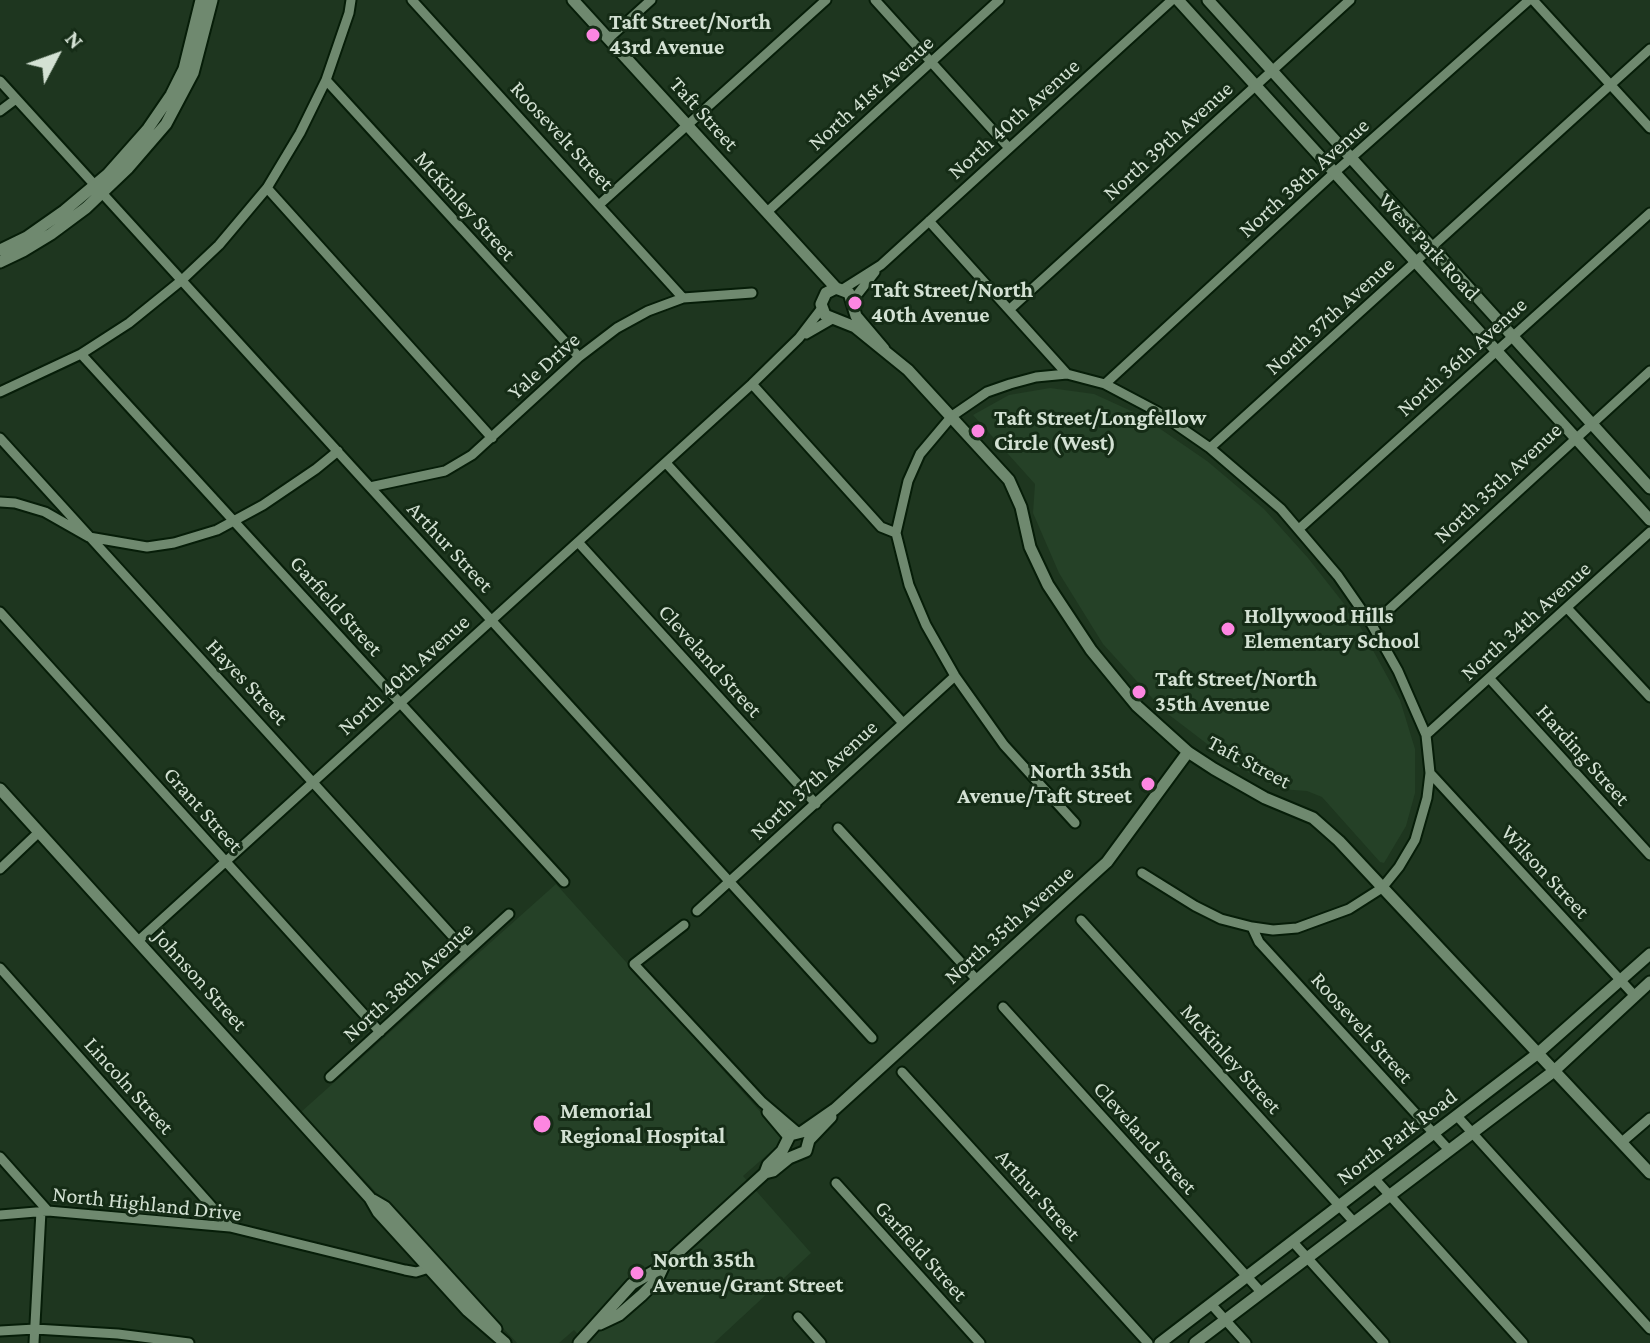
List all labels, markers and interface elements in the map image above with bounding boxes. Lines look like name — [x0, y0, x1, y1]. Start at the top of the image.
place label: Taft Street/North 43rd Avenue — [609, 9, 771, 60]
north arrow — [16, 16, 96, 96]
text: N — [60, 26, 89, 54]
marker: Taft Street/North 43rd Avenue — [584, 26, 602, 44]
street label: North 41st Avenue — [803, 30, 939, 156]
street label: North 40th Avenue — [943, 53, 1085, 185]
street label: Taft Street — [664, 71, 744, 157]
street label: Roosevelt Street — [504, 76, 620, 196]
street label: North 39th Avenue — [1098, 76, 1238, 206]
street label: North 38th Avenue — [1233, 112, 1375, 244]
street label: McKinley Street — [409, 146, 521, 266]
street label: West Park Road — [1373, 188, 1485, 306]
street label: North 37th Avenue — [1260, 251, 1400, 381]
place label: Taft Street/North 40th Avenue — [871, 277, 1033, 328]
street label: North 36th Avenue — [1392, 292, 1532, 422]
marker: Taft Street/North 40th Avenue — [846, 294, 864, 312]
street label: Yale Drive — [503, 327, 585, 405]
place label: Taft Street/Longfellow Circle (West) — [994, 405, 1206, 456]
street label: North 35th Avenue — [1429, 417, 1567, 549]
marker: Taft Street/Longfellow Circle (West) — [969, 422, 987, 440]
street label: Arthur Street — [401, 496, 499, 598]
street label: Garfield Street — [284, 550, 388, 662]
street label: North 34th Avenue — [1455, 556, 1597, 686]
street label: Cleveland Street — [652, 599, 768, 723]
place label: Hollywood Hills Elementary School — [1244, 603, 1420, 654]
street label: North 40th Avenue — [333, 609, 475, 741]
marker: Hollywood Hills Elementary School — [1219, 620, 1237, 638]
street label: Hayes Street — [200, 633, 294, 731]
place label: Taft Street/North 35th Avenue — [1155, 666, 1317, 718]
marker: Taft Street/North 35th Avenue — [1130, 683, 1148, 701]
street label: Harding Street — [1531, 699, 1635, 811]
street label: North 37th Avenue — [745, 714, 883, 846]
street label: Taft Street — [1203, 729, 1295, 795]
place label: North 35th Avenue/Taft Street — [957, 758, 1132, 810]
street label: Grant Street — [158, 762, 248, 858]
marker: North 35th Avenue/Taft Street — [1139, 775, 1157, 793]
street label: Wilson Street — [1495, 820, 1595, 924]
street label: North 35th Avenue — [939, 860, 1079, 990]
street label: North 38th Avenue — [337, 916, 479, 1048]
street label: Johnson Street — [147, 924, 253, 1036]
street label: Roosevelt Street — [1305, 967, 1419, 1089]
street label: McKinley Street — [1175, 999, 1287, 1119]
street label: Lincoln Street — [78, 1032, 180, 1140]
street label: Cleveland Street — [1087, 1076, 1203, 1200]
street label: North Park Road — [1332, 1083, 1462, 1191]
place label: Memorial Regional Hospital — [560, 1098, 725, 1150]
marker: Memorial Regional Hospital — [531, 1113, 553, 1135]
street label: Arthur Street — [990, 1144, 1086, 1246]
street label: North Highland Drive — [51, 1181, 243, 1227]
street label: Garfield Street — [869, 1195, 973, 1307]
place label: North 35th Avenue/Grant Street — [653, 1247, 843, 1298]
marker: North 35th Avenue/Grant Street — [628, 1264, 646, 1282]

